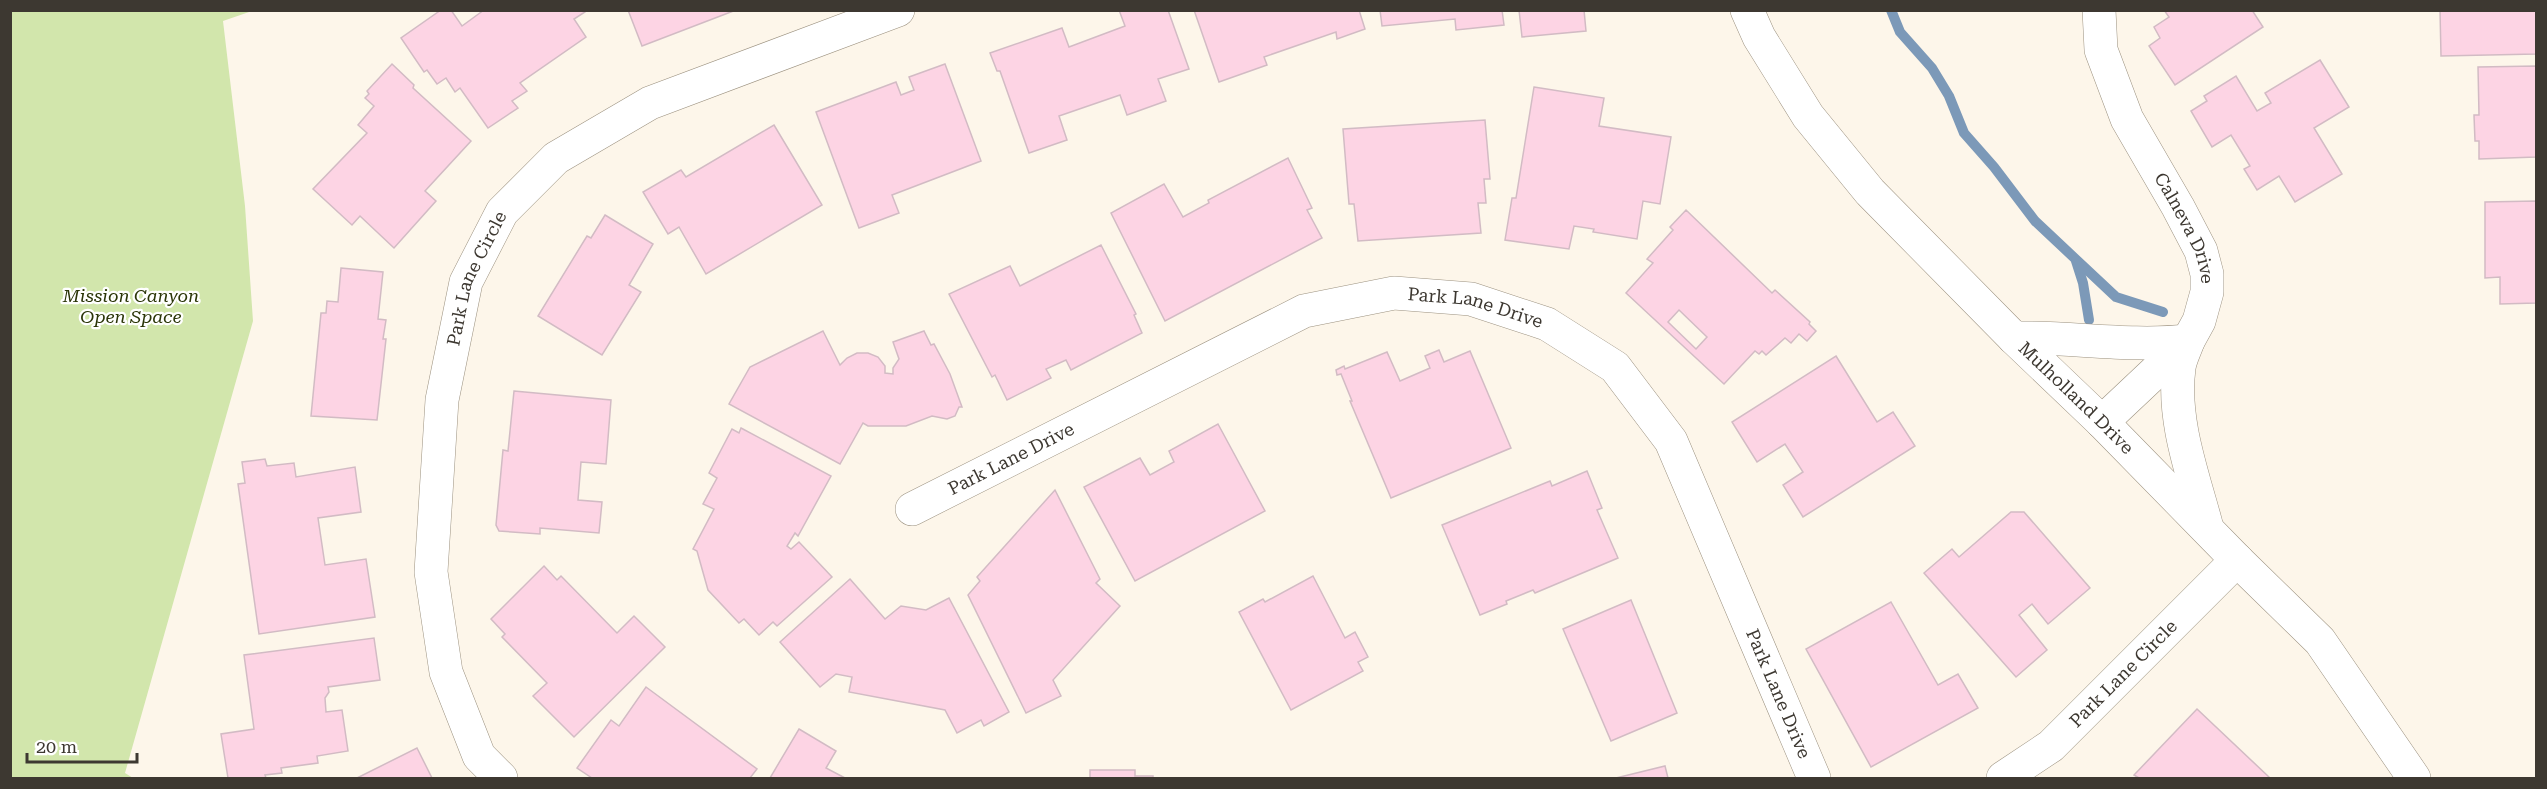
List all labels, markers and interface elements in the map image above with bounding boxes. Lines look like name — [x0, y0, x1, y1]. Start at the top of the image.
street label: Calneva Drive — [2150, 169, 2218, 284]
street label: Park Lane Circle — [442, 207, 511, 347]
street label: Park Lane Drive — [1407, 283, 1546, 332]
park label: Mission Canyon Open Space — [62, 285, 199, 327]
street label: Mulholland Drive — [2014, 337, 2138, 458]
street label: Park Lane Drive — [944, 418, 1077, 499]
street label: Park Lane Circle — [2065, 615, 2181, 731]
street label: Park Lane Drive — [1742, 626, 1815, 761]
scale bar — [27, 726, 136, 764]
text: 20 m — [36, 736, 77, 757]

